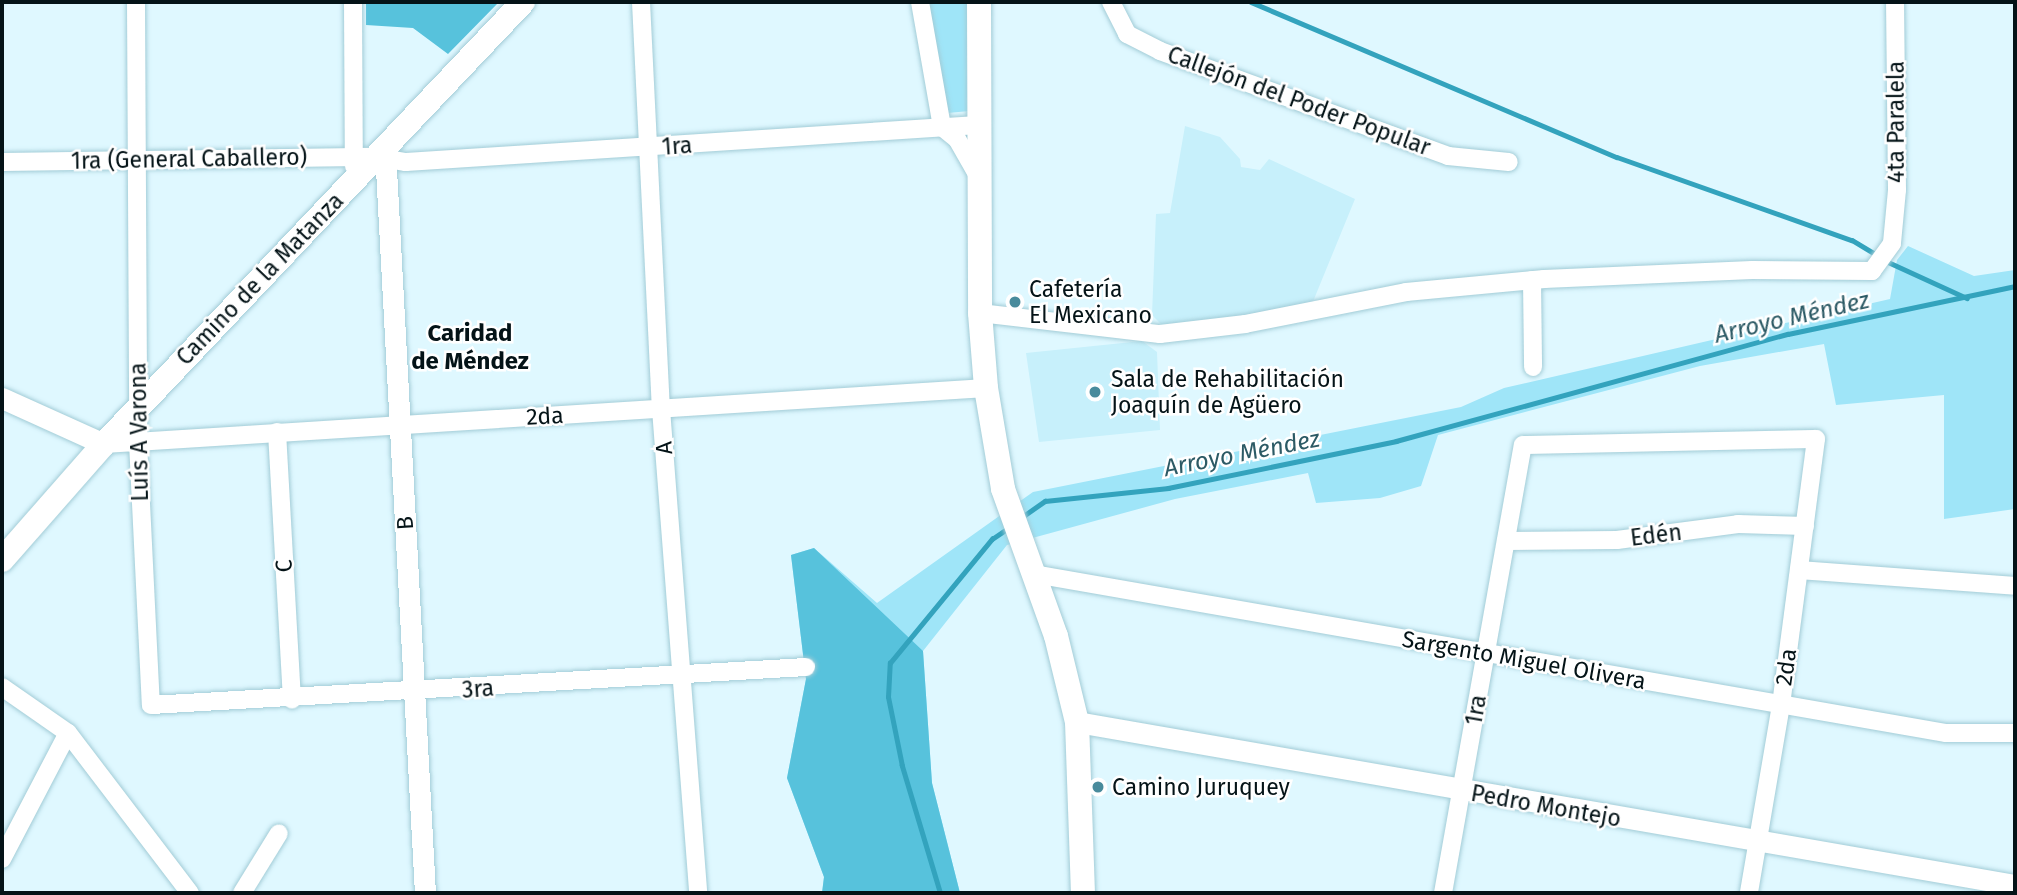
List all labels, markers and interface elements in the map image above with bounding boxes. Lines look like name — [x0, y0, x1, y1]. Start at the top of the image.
street label: Callejón del Poder Popular — [1164, 41, 1434, 161]
street label: 4ta Paralela — [1882, 61, 1910, 183]
street label: 1ra — [661, 131, 693, 161]
street label: 1ra (General Caballero) — [71, 143, 307, 175]
street label: Camino de la Matanza — [171, 187, 349, 371]
place label: Cafetería El Mexicano — [1029, 275, 1152, 329]
water label: Arroyo Méndez — [1712, 286, 1872, 350]
marker: Cafetería El Mexicano — [1007, 294, 1023, 310]
district label: Caridad de Méndez — [411, 320, 529, 376]
street label: Luís A Varona — [124, 362, 154, 502]
place label: Sala de Rehabilitación Joaquín de Agüero — [1111, 365, 1344, 419]
marker: Sala de Rehabilitación Joaquín de Agüero — [1085, 382, 1105, 402]
street label: 2da — [526, 401, 564, 431]
water label: Arroyo Méndez — [1162, 425, 1322, 483]
street label: A — [650, 440, 678, 456]
street label: B — [391, 515, 419, 531]
street label: Edén — [1629, 518, 1683, 552]
street label: C — [270, 559, 298, 573]
street label: Sargento Miguel Olivera — [1400, 625, 1648, 695]
street label: 2da — [1770, 647, 1802, 687]
street label: 3ra — [461, 674, 495, 704]
street label: 1ra — [1460, 693, 1492, 727]
place label: Camino Juruquey — [1112, 773, 1290, 801]
marker: Camino Juruquey — [1090, 779, 1106, 795]
street label: Pedro Montejo — [1469, 779, 1623, 833]

